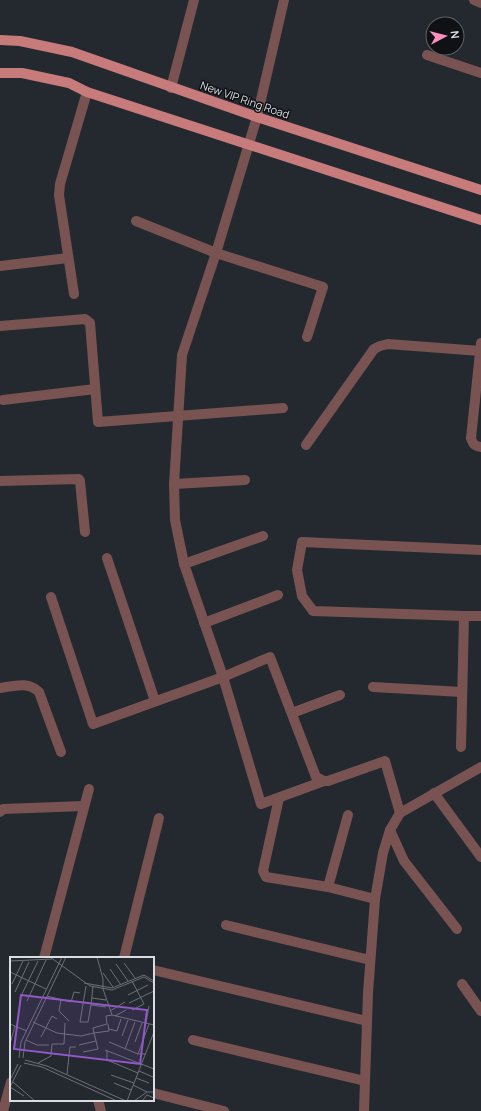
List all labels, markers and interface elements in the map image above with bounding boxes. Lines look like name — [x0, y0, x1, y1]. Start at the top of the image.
north arrow — [425, 16, 465, 56]
text: N — [447, 30, 463, 40]
street label: New VIP Ring Road — [199, 77, 292, 122]
inset map — [10, 957, 154, 1101]

